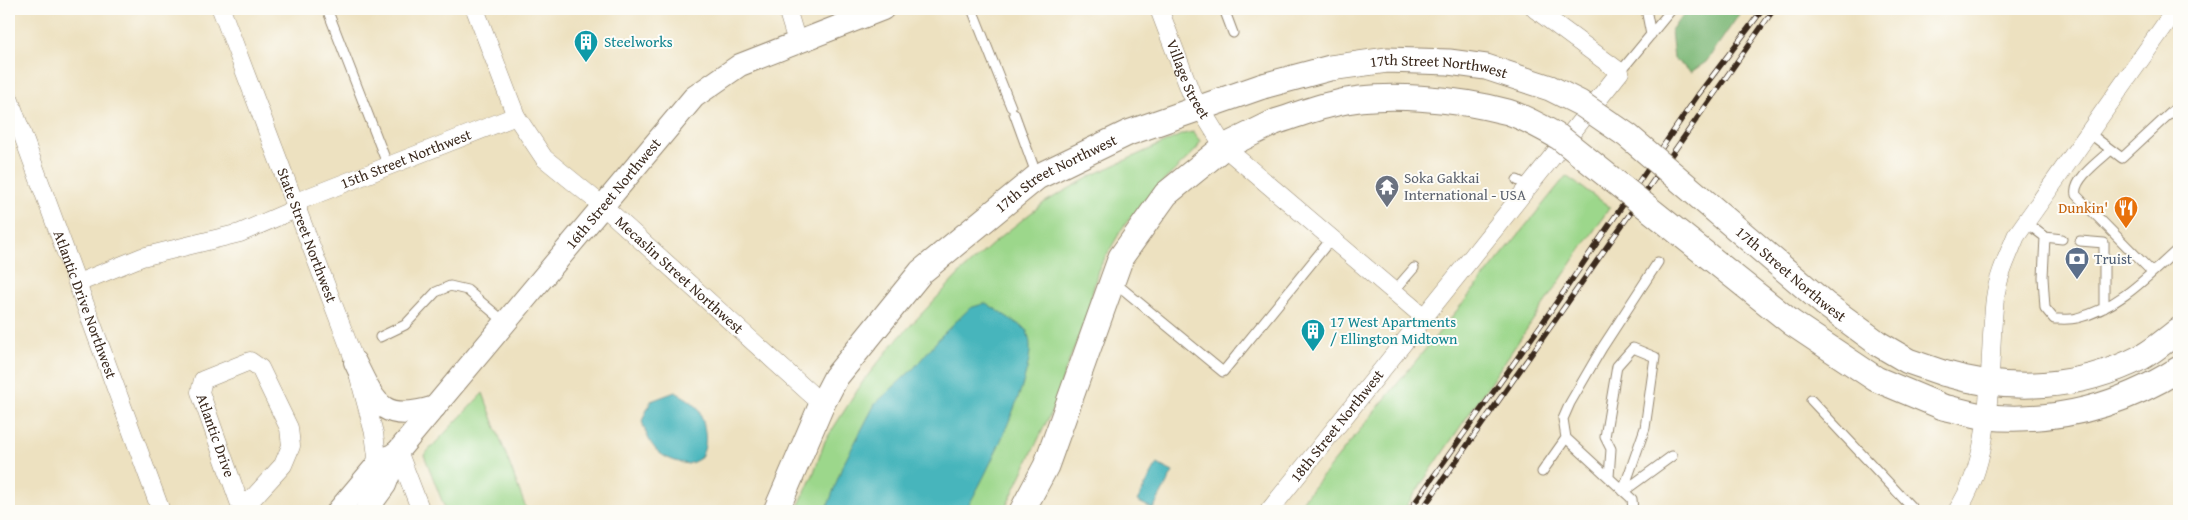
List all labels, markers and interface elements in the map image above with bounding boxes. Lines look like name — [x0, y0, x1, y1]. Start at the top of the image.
building icon: Steelworks — [573, 29, 599, 63]
place label: Steelworks — [604, 31, 673, 52]
street label: Village Street — [1162, 36, 1216, 123]
street label: 17th Street Northwest — [1368, 49, 1511, 84]
street label: 15th Street Northwest — [337, 123, 475, 194]
street label: 17th Street Northwest — [990, 129, 1121, 217]
street label: 16th Street Northwest — [560, 133, 666, 253]
street label: State Street Northwest — [272, 165, 343, 306]
place label: Soka Gakkai International - USA — [1404, 167, 1526, 205]
temple icon: Soka Gakkai International - USA — [1374, 174, 1400, 208]
restaurant icon: Dunkin' — [2113, 195, 2139, 229]
place label: Dunkin' — [2058, 197, 2108, 218]
street label: Mecaslin Street Northwest — [611, 211, 749, 339]
street label: 17th Street Northwest — [1731, 221, 1851, 327]
street label: Atlantic Drive Northwest — [49, 227, 123, 382]
bank icon: Truist — [2064, 246, 2090, 280]
place label: Truist — [2094, 248, 2133, 269]
place label: 17 West Apartments / Ellington Midtown — [1330, 311, 1458, 349]
building icon: 17 West Apartments / Ellington Midtown — [1300, 318, 1326, 352]
street label: 18th Street Northwest — [1285, 364, 1389, 486]
street label: Atlantic Drive — [191, 391, 241, 480]

